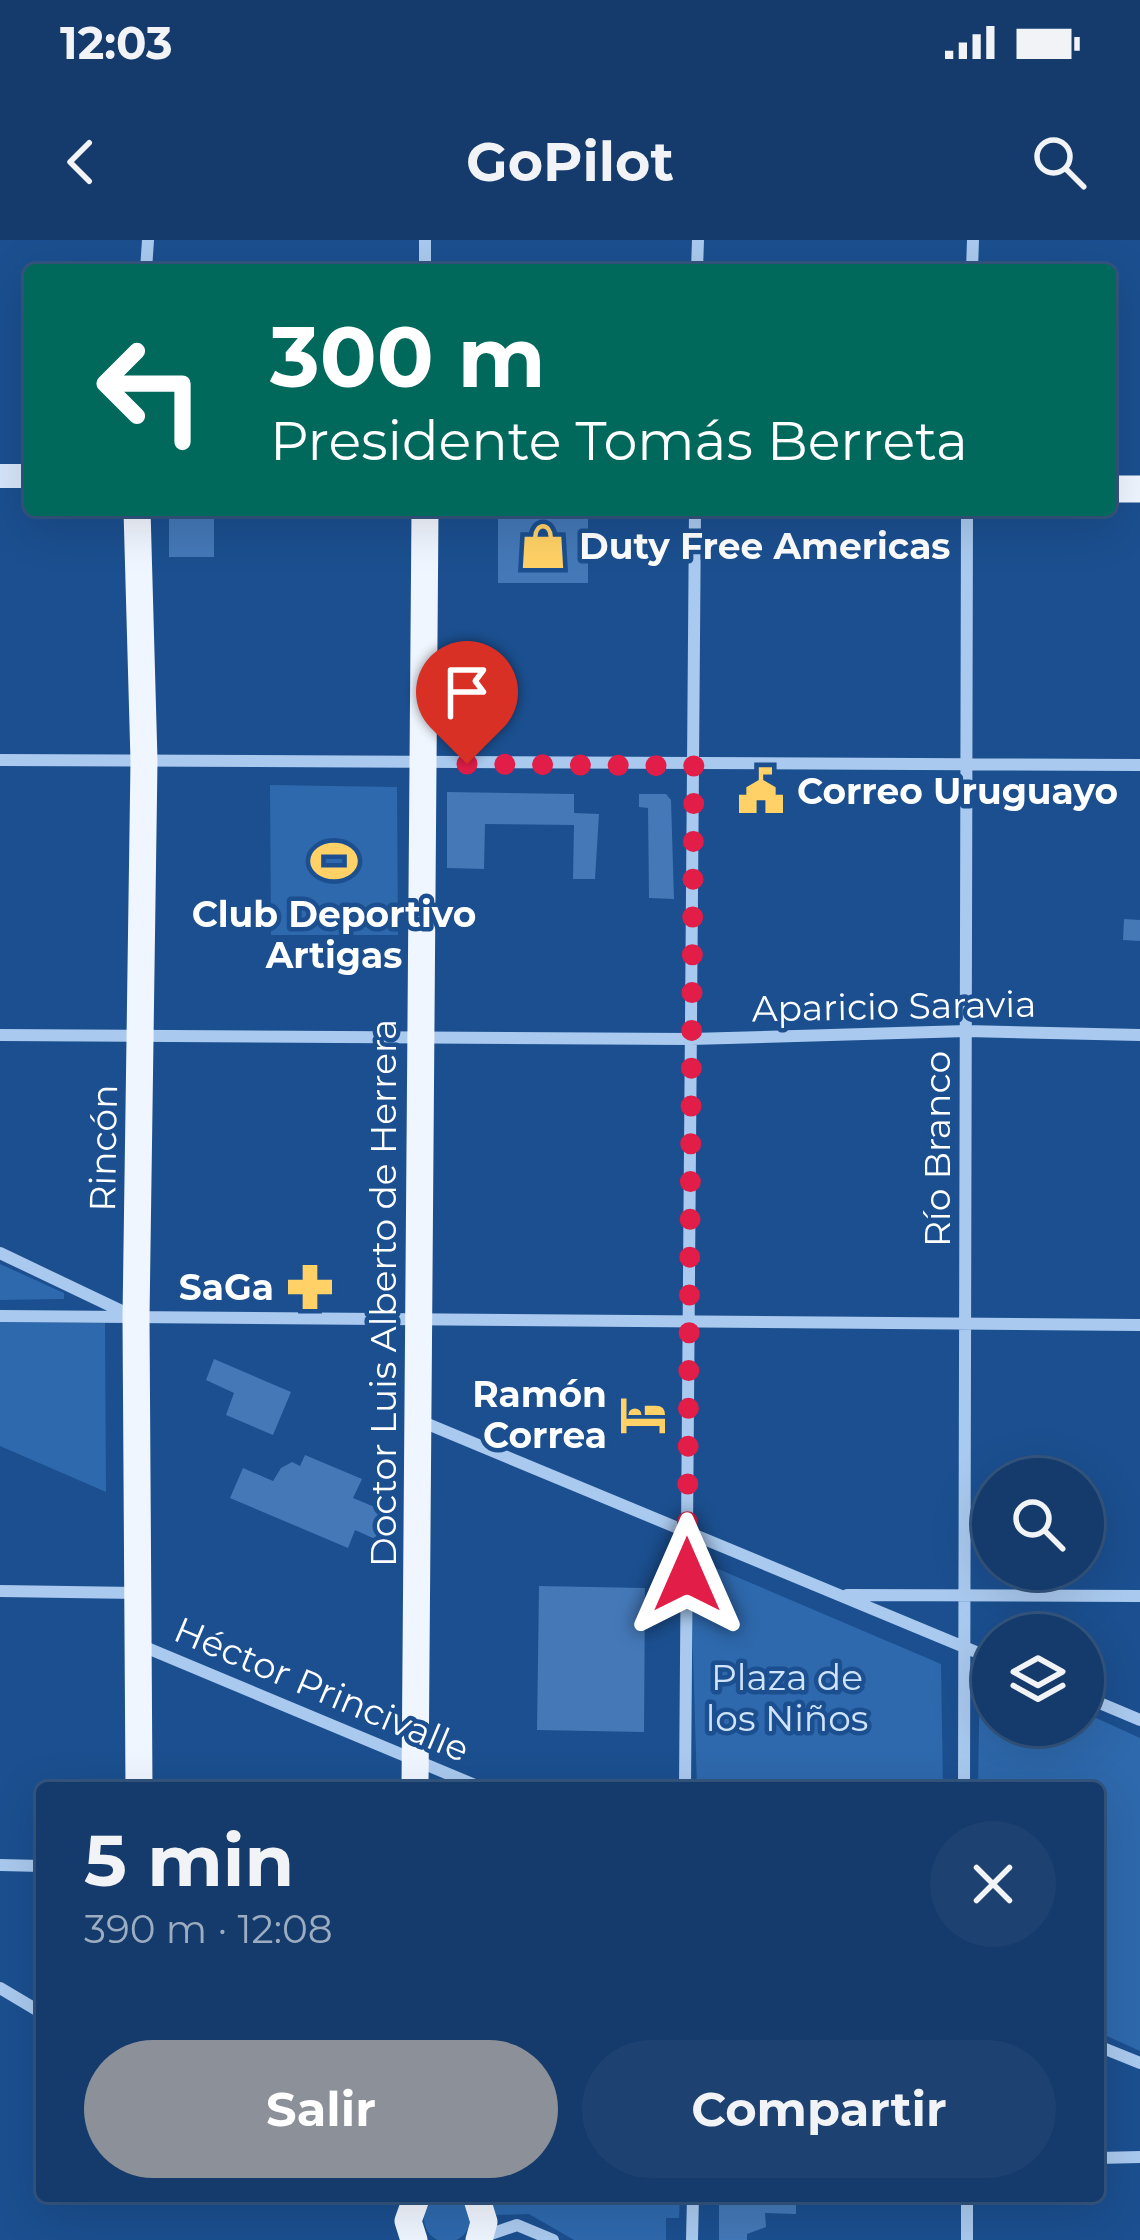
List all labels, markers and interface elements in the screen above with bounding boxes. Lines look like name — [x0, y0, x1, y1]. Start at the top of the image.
text: 12:03 — [60, 15, 173, 70]
icon: back — [48, 129, 114, 195]
text: GoPilot — [466, 129, 674, 195]
icon: search — [1026, 129, 1092, 195]
text: 300 m — [270, 306, 546, 408]
icon: left — [72, 312, 228, 468]
text: Presidente Tomás Berreta — [270, 408, 968, 474]
shop icon: Duty Free Americas — [518, 521, 568, 571]
place label: Duty Free Americas — [579, 524, 950, 568]
pin — [416, 641, 518, 764]
icon: arrive — [434, 659, 500, 725]
public building icon: Correo Uruguayo — [736, 766, 786, 816]
place label: Correo Uruguayo — [797, 769, 1118, 813]
sports icon: Club Deportivo Artigas — [309, 836, 359, 886]
place label: Club Deportivo Artigas — [192, 892, 476, 977]
street label: Aparicio Saravia — [751, 982, 1037, 1030]
street label: Doctor Luis Alberto de Herrera — [361, 1019, 405, 1567]
street label: Río Branco — [915, 1051, 959, 1247]
street label: Rincón — [80, 1084, 126, 1212]
pharmacy icon: SaGa — [285, 1262, 335, 1312]
place label: SaGa — [179, 1265, 274, 1309]
place label: Ramón Correa — [472, 1372, 607, 1457]
hotel icon: Ramón Correa — [618, 1390, 668, 1440]
map controls — [972, 1458, 1104, 1746]
button: search — [972, 1458, 1104, 1590]
position arrow — [624, 1512, 750, 1638]
street label: Héctor Princivalle — [168, 1607, 476, 1771]
button: layers — [972, 1614, 1104, 1746]
park label: Plaza de los Niños — [706, 1655, 868, 1740]
text: 5 min — [84, 1816, 294, 1904]
button: close — [930, 1821, 1056, 1947]
text: 390 m · 12:08 — [84, 1905, 333, 1953]
button: Salir — [84, 2040, 558, 2178]
button: Compartir — [582, 2040, 1056, 2178]

